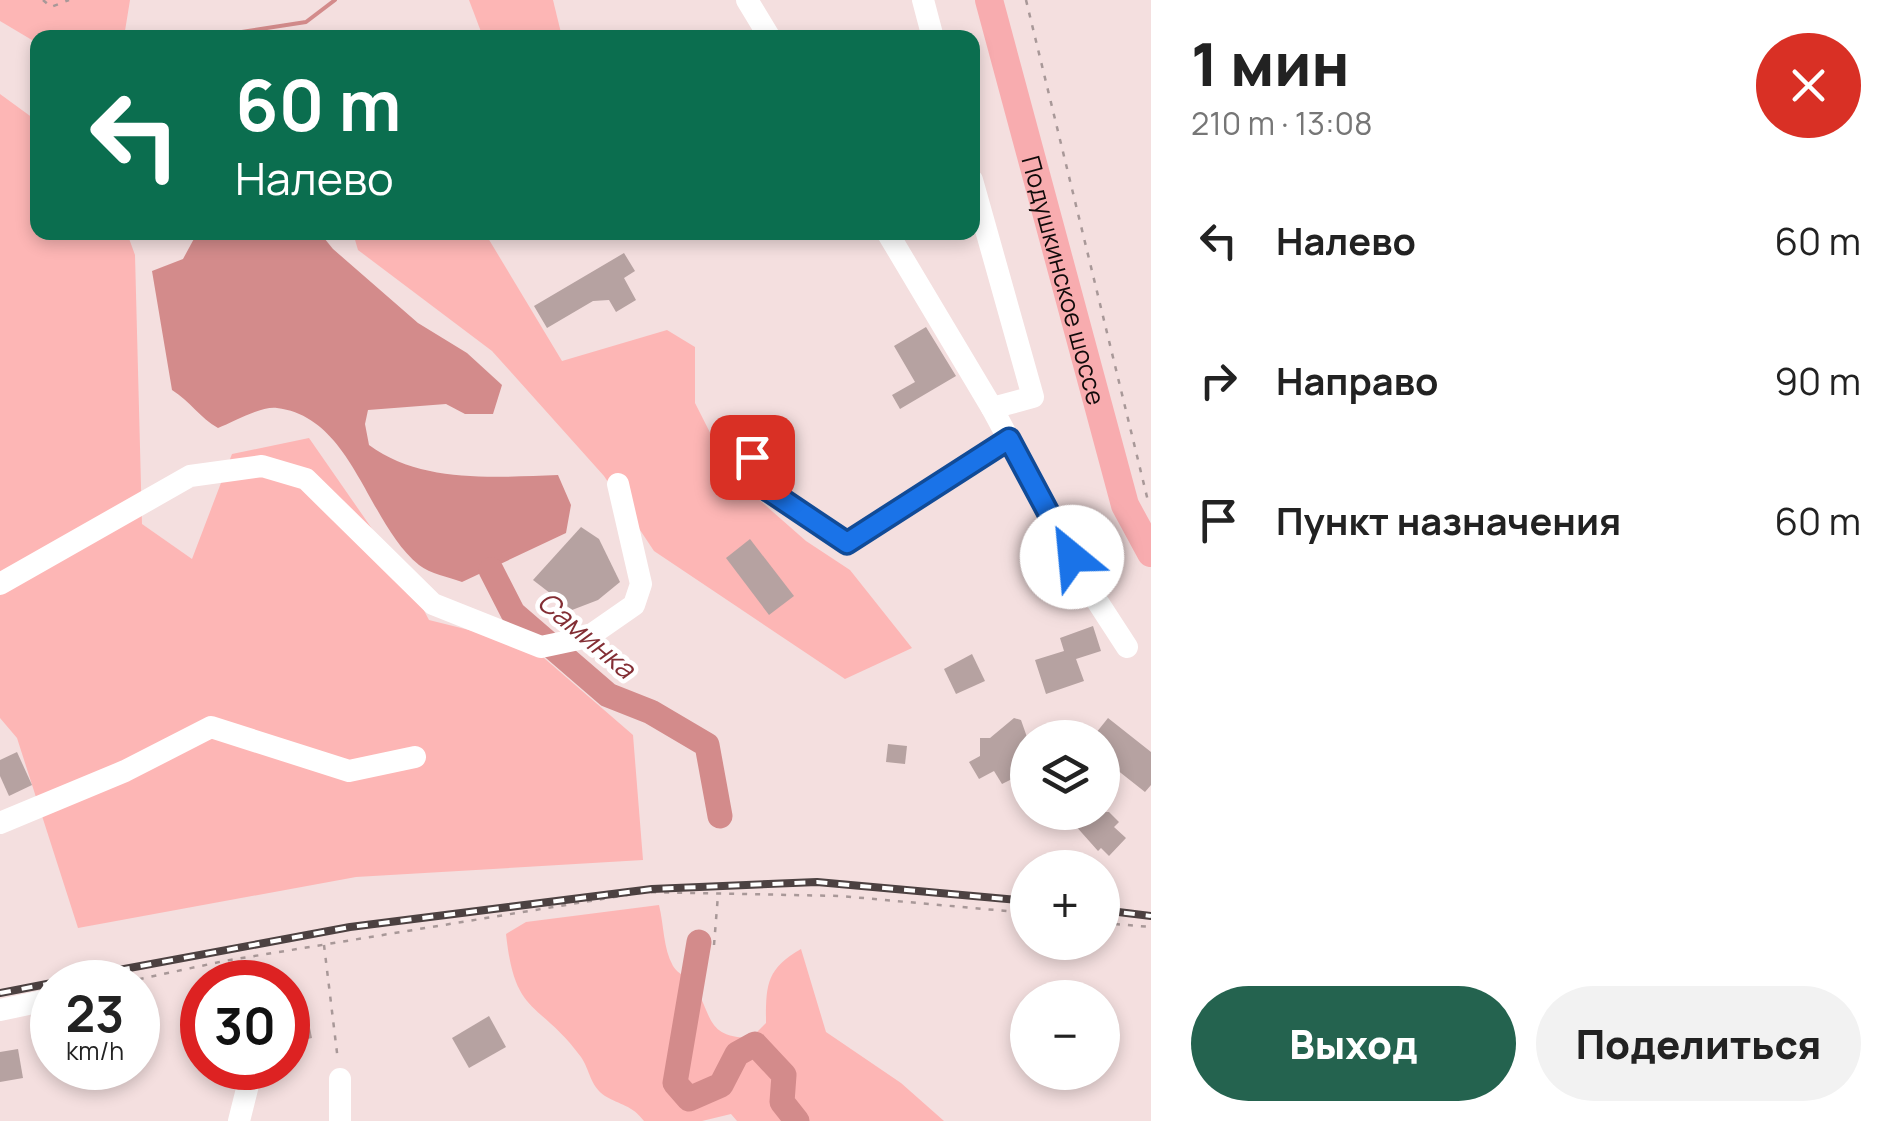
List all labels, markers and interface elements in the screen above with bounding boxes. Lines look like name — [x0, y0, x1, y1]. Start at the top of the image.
text: 1 мин — [1191, 22, 1350, 104]
button: close — [1756, 33, 1861, 138]
text: 60 m — [235, 56, 402, 152]
icon: left — [70, 70, 200, 200]
text: 210 m · 13:08 — [1191, 101, 1373, 145]
text: Налево — [235, 147, 394, 209]
street label: Подушкинское шоссе — [1014, 151, 1115, 409]
icon: left — [1191, 213, 1246, 268]
text: Налево — [1276, 214, 1416, 266]
text: 60 m — [1774, 214, 1861, 266]
icon: right — [1191, 353, 1246, 408]
text: Направо — [1276, 354, 1438, 406]
text: 90 m — [1774, 354, 1861, 406]
pin — [710, 415, 795, 500]
icon: arrive — [725, 430, 780, 485]
icon: arrive — [1191, 493, 1246, 548]
text: Пункт назначения — [1276, 494, 1621, 546]
text: 60 m — [1774, 494, 1861, 546]
position arrow — [1020, 505, 1124, 609]
water label: Саминка — [530, 582, 645, 687]
map controls — [1010, 720, 1120, 1090]
button: layers — [1010, 720, 1120, 830]
button: + — [1010, 850, 1120, 960]
speed limit sign: 30 — [180, 960, 310, 1090]
text: 23 — [66, 979, 124, 1047]
button: − — [1010, 980, 1120, 1090]
button: Выход — [1191, 986, 1516, 1101]
button: Поделиться — [1536, 986, 1861, 1101]
text: km/h — [66, 1033, 124, 1068]

